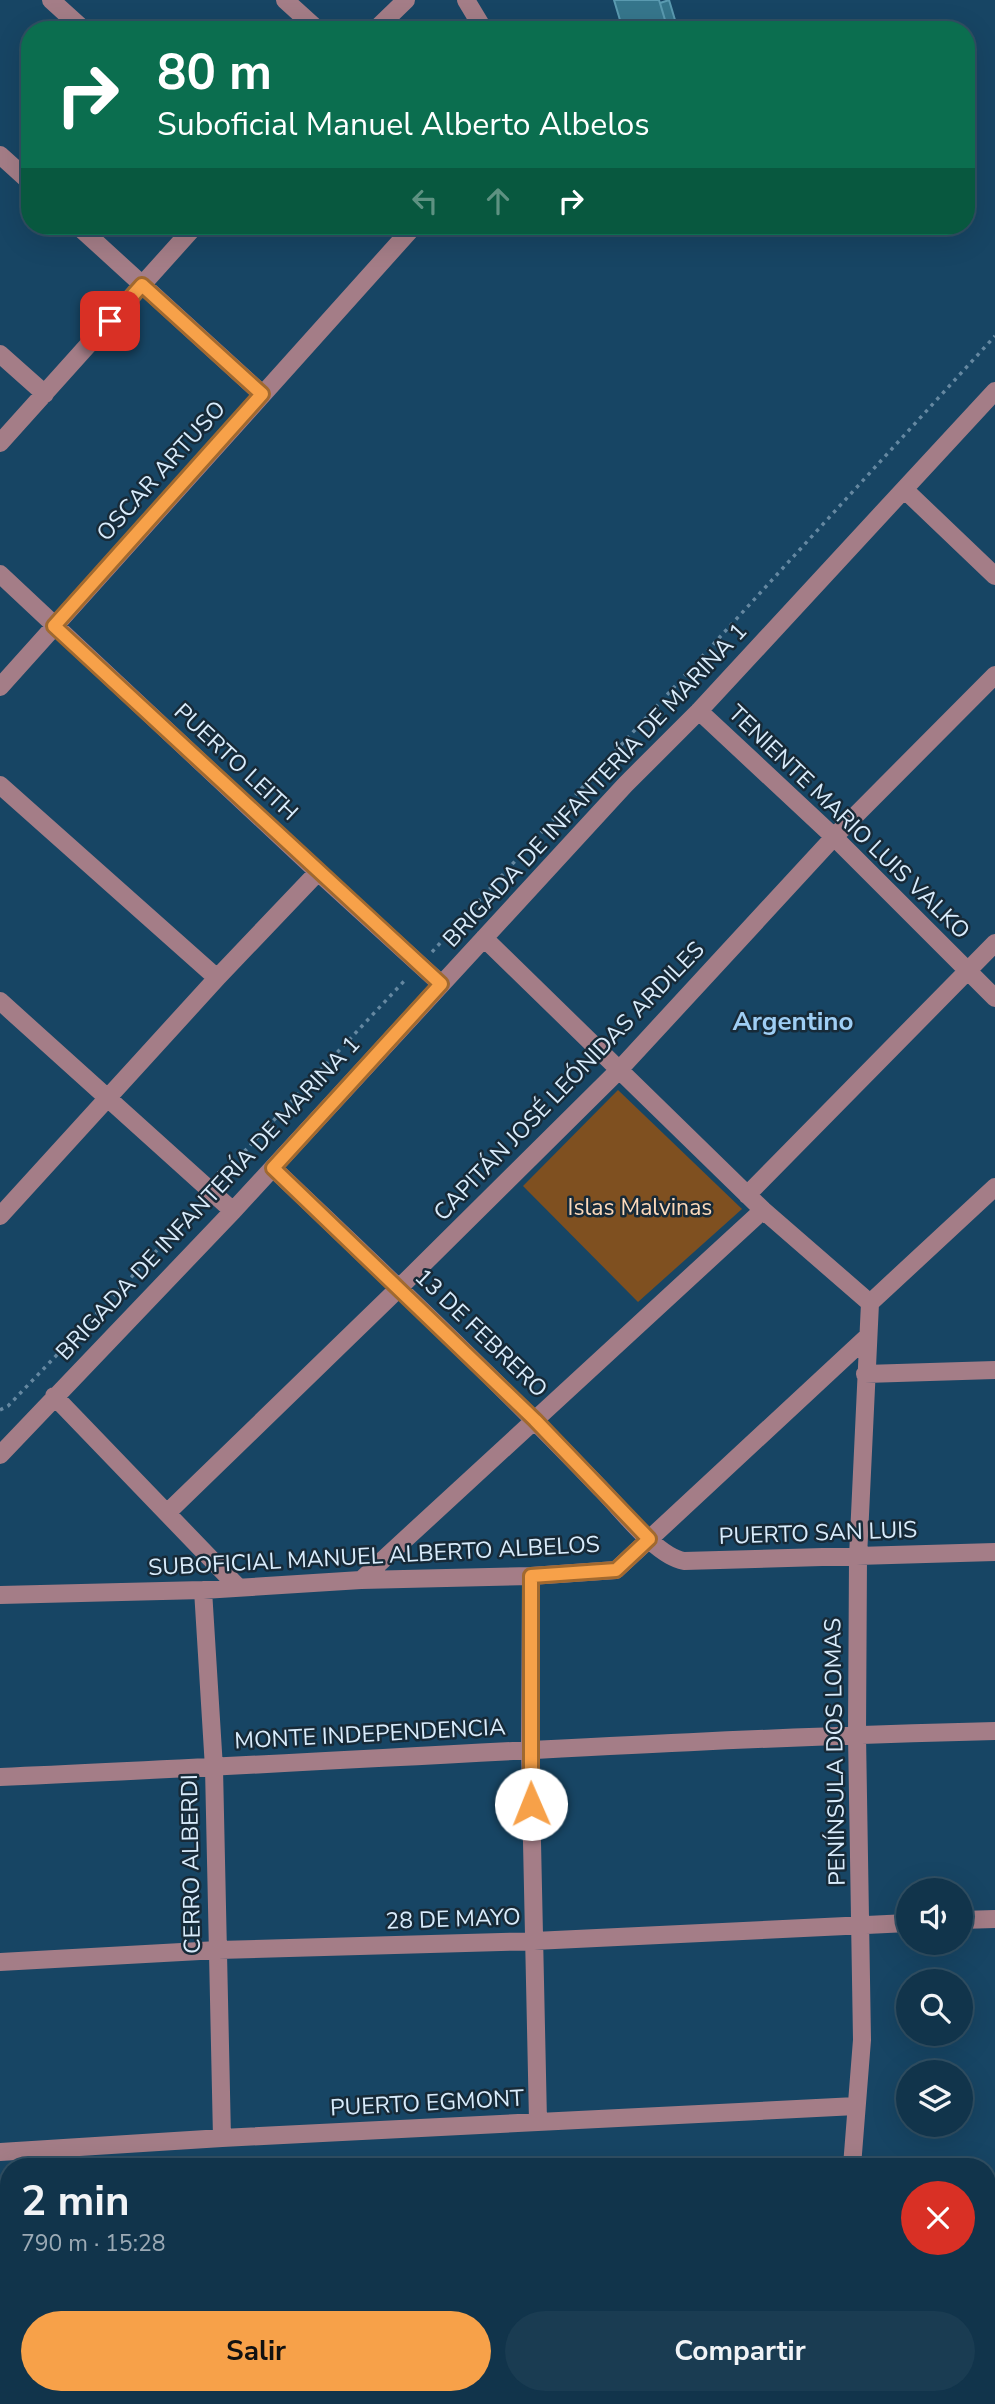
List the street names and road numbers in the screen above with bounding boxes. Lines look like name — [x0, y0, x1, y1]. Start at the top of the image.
street label: OSCAR ARTUSO — [90, 394, 232, 548]
street label: BRIGADA DE INFANTERÍA DE MARINA 1 — [436, 616, 754, 954]
street label: PUERTO LEITH — [167, 696, 305, 828]
street label: TENIENTE MARIO LUIS VALKO — [721, 698, 977, 946]
street label: CAPITÁN JOSÉ LEÓNIDAS ARDILES — [427, 934, 711, 1228]
street label: BRIGADA DE INFANTERÍA DE MARINA 1 — [49, 1029, 367, 1367]
street label: 13 DE FEBRERO — [408, 1262, 554, 1404]
street label: PUERTO SAN LUIS — [718, 1514, 918, 1552]
street label: SUBOFICIAL MANUEL ALBERTO ALBELOS — [147, 1529, 601, 1583]
street label: PENÍNSULA DOS LOMAS — [817, 1618, 853, 1886]
street label: MONTE INDEPENDENCIA — [234, 1711, 507, 1757]
street label: CERRO ALBERDI — [174, 1774, 208, 1954]
street label: 28 DE MAYO — [385, 1901, 521, 1937]
street label: PUERTO EGMONT — [329, 2082, 525, 2124]

